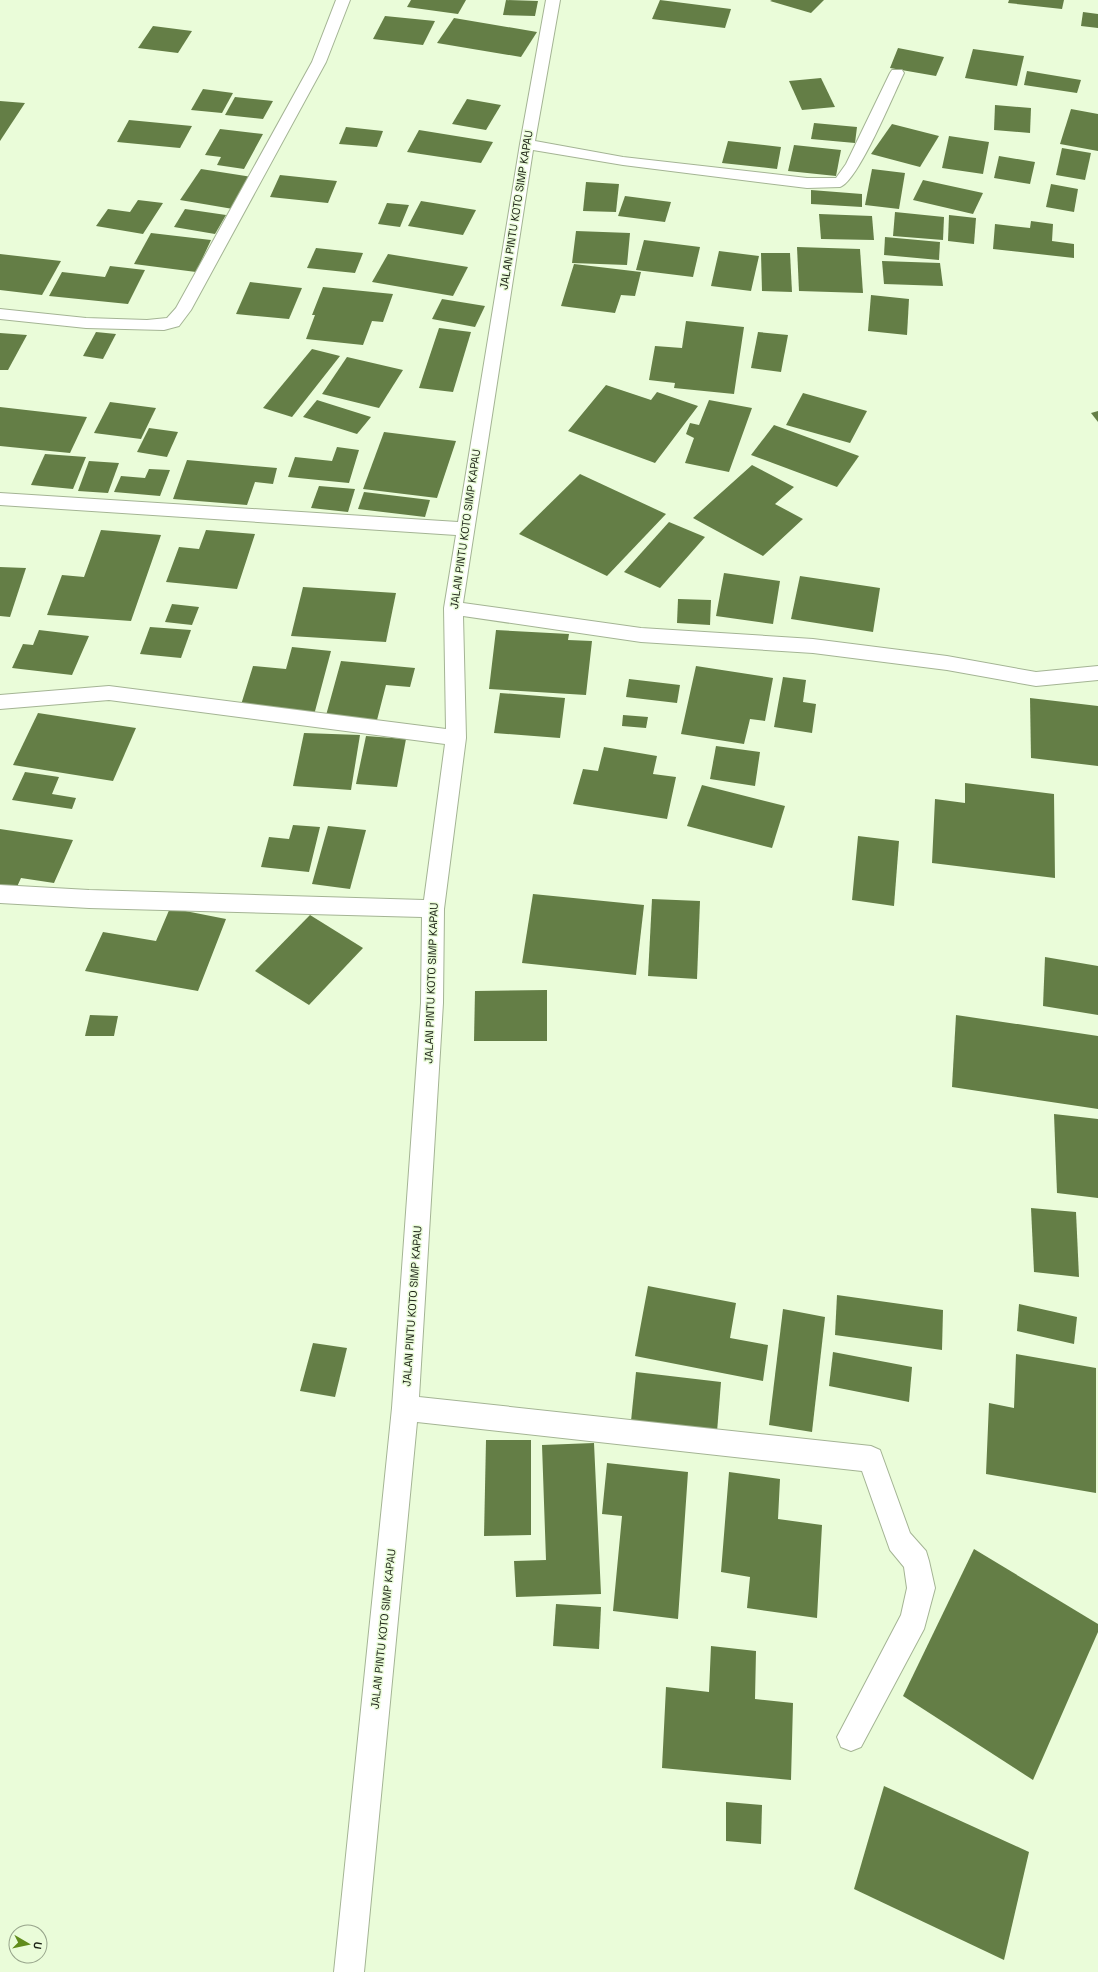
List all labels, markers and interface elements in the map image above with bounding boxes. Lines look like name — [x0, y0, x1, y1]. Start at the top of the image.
street label: JALAN PINTU KOTO SIMP KAPAU — [496, 129, 536, 291]
street label: JALAN PINTU KOTO SIMP KAPAU — [447, 448, 483, 610]
street label: JALAN PINTU KOTO SIMP KAPAU — [421, 902, 441, 1064]
street label: JALAN PINTU KOTO SIMP KAPAU — [399, 1225, 425, 1387]
street label: JALAN PINTU KOTO SIMP KAPAU — [368, 1548, 398, 1710]
north arrow — [8, 1924, 48, 1964]
text: U — [30, 1941, 45, 1950]

